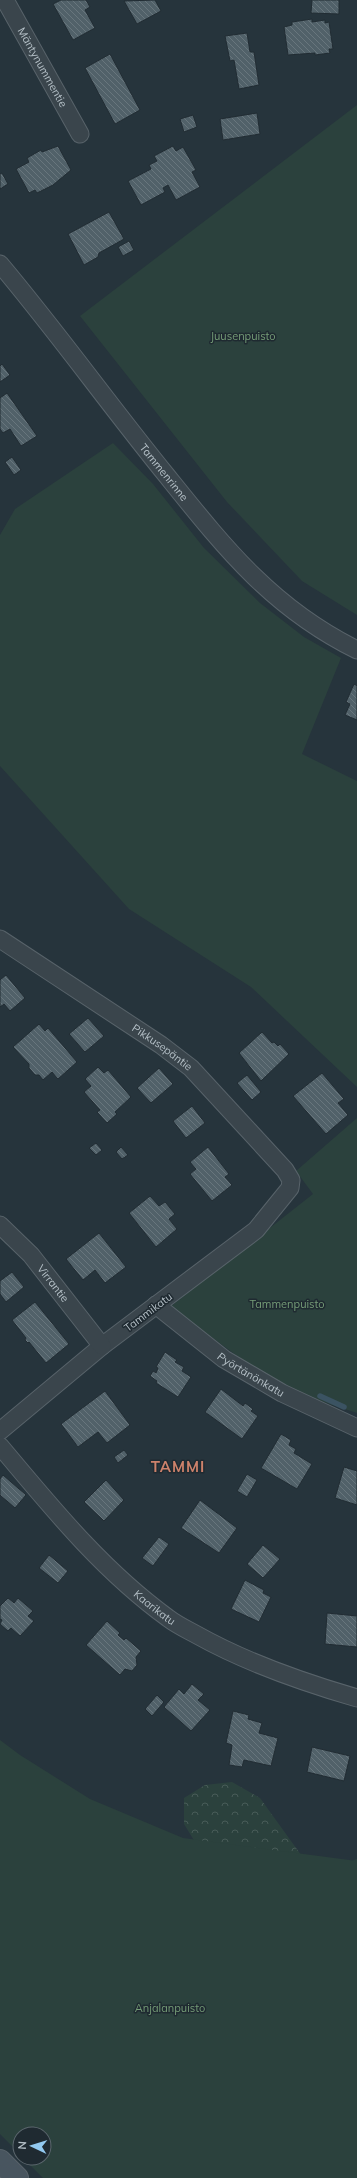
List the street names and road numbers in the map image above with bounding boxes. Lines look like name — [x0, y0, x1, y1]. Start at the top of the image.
street label: Mäntynummentie — [15, 25, 71, 110]
street label: Tammenrinne — [137, 441, 191, 504]
street label: Pikkusepäntie — [129, 1021, 195, 1074]
street label: Virrantie — [34, 1262, 72, 1305]
street label: Tammikatu — [121, 1289, 175, 1335]
street label: Pyörtänönkatu — [214, 1349, 287, 1400]
street label: Kaarikatu — [131, 1587, 178, 1628]

